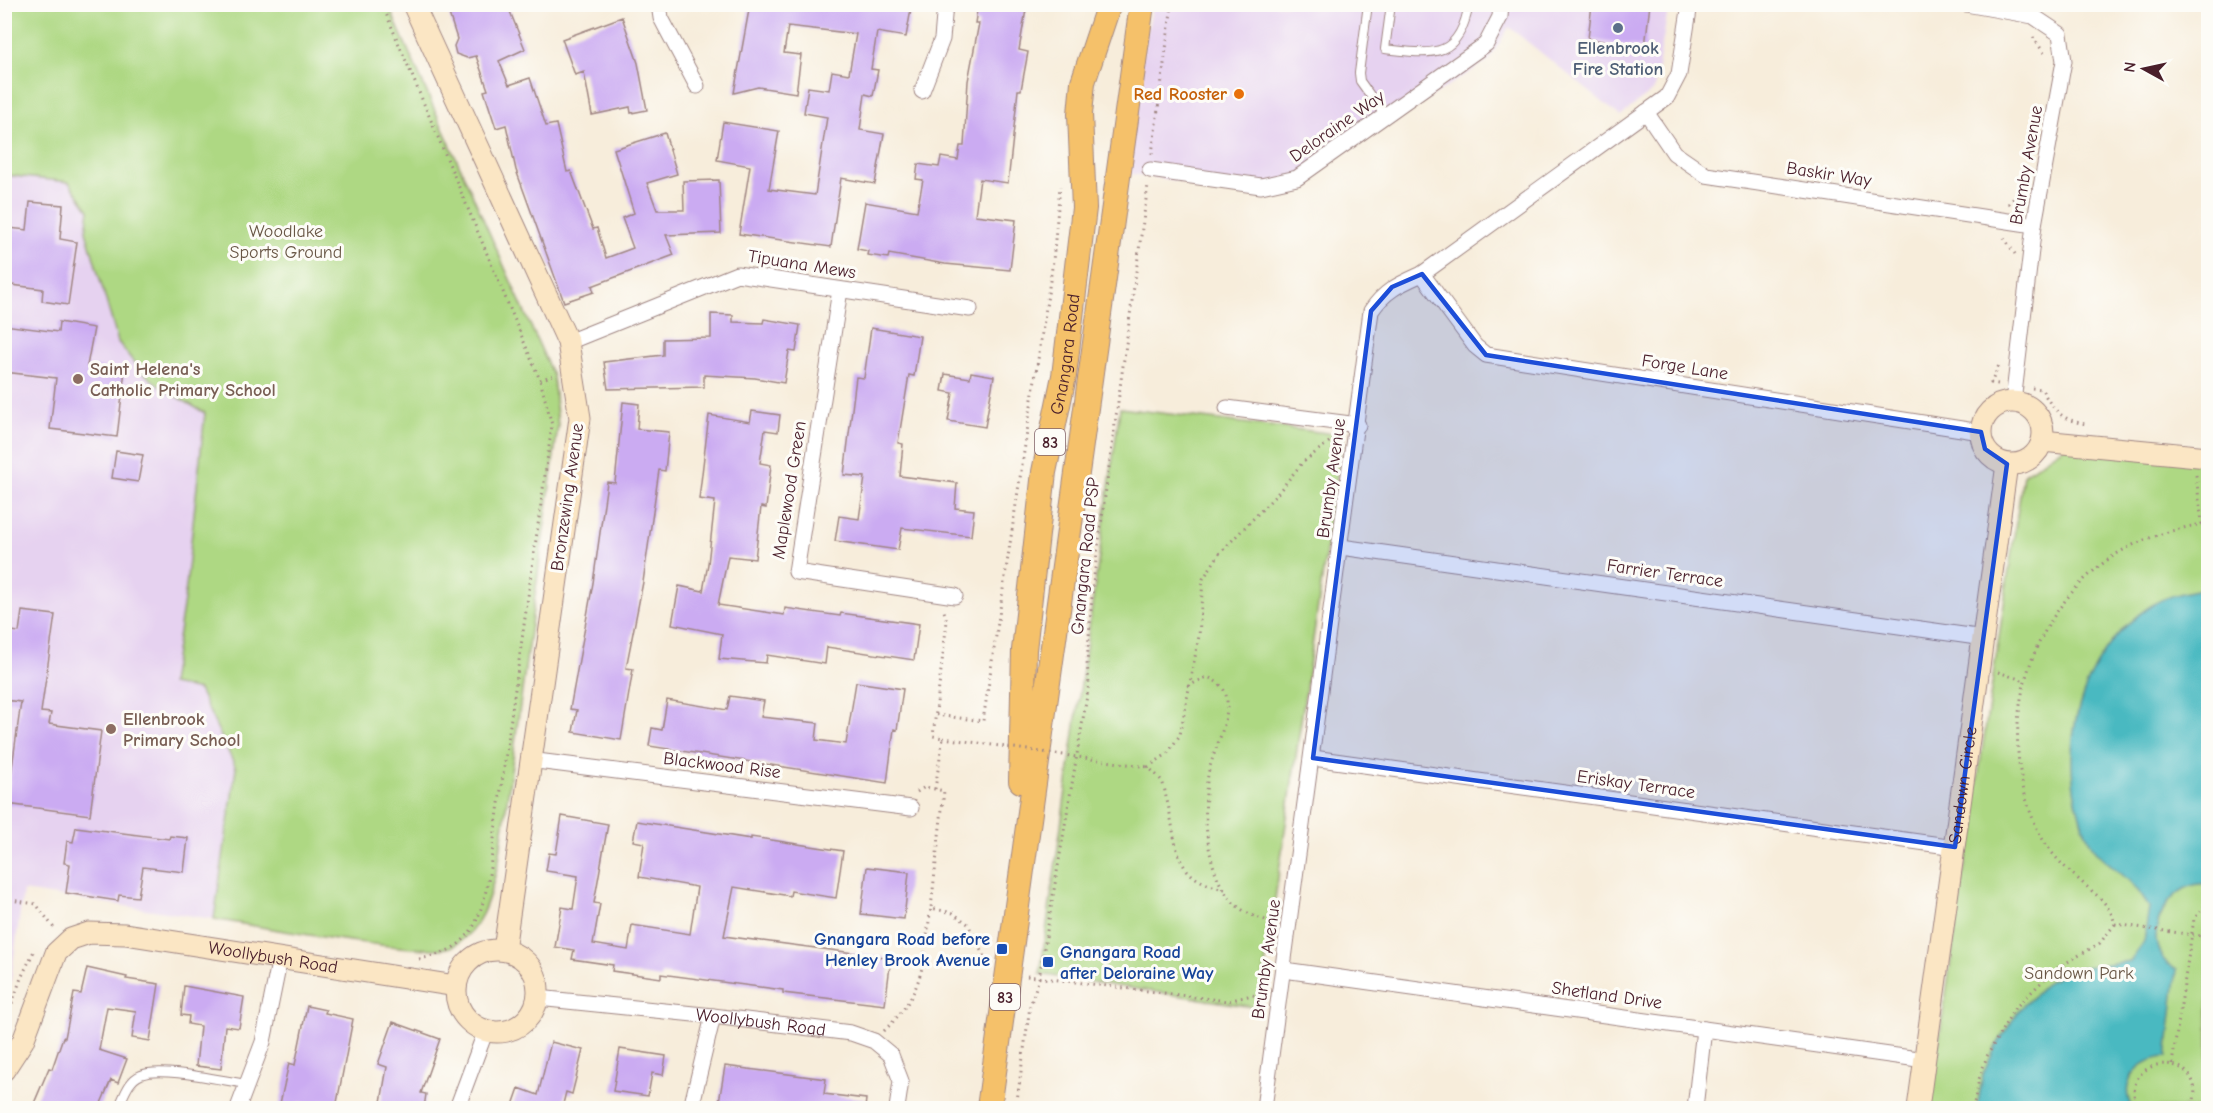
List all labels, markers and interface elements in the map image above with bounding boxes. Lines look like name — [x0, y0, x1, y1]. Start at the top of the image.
marker: Ellenbrook Fire Station — [1611, 21, 1625, 35]
place label: Ellenbrook Fire Station — [1573, 38, 1663, 80]
north arrow — [2114, 39, 2174, 99]
text: N — [2120, 61, 2140, 73]
place label: Red Rooster — [1134, 84, 1228, 105]
street label: Deloraine Way — [1286, 86, 1389, 167]
marker: Red Rooster — [1232, 87, 1246, 101]
street label: Brumby Avenue — [2006, 104, 2047, 226]
street label: Baskir Way — [1785, 157, 1874, 192]
park label: Woodlake Sports Ground — [230, 221, 342, 263]
street label: Tipuana Mews — [746, 246, 857, 283]
street label: Gnangara Road — [1046, 293, 1085, 417]
street label: Forge Lane — [1640, 350, 1730, 385]
place label: Saint Helena's Catholic Primary School — [90, 359, 276, 401]
marker: Saint Helena's Catholic Primary School — [71, 372, 85, 386]
street label: Brumby Avenue — [1313, 417, 1350, 539]
street label: Maplewood Green — [768, 419, 811, 561]
street label: Bronzewing Avenue — [547, 422, 588, 572]
road number: 83 — [1035, 429, 1065, 455]
street label: Gnangara Road PSP — [1067, 476, 1104, 636]
street label: Farrier Terrace — [1605, 555, 1724, 592]
place label: Ellenbrook Primary School — [123, 709, 241, 751]
marker: Ellenbrook Primary School — [104, 722, 118, 736]
street label: Sandown Circle — [1945, 725, 1982, 845]
street label: Blackwood Rise — [662, 748, 782, 783]
street label: Eriskay Terrace — [1575, 766, 1696, 803]
street label: Brumby Avenue — [1248, 898, 1285, 1020]
place label: Gnangara Road before Henley Brook Avenue — [814, 929, 990, 971]
street label: Woollybush Road — [207, 937, 339, 978]
marker: Gnangara Road before Henley Brook Avenue — [995, 942, 1009, 956]
place label: Gnangara Road after Deloraine Way — [1060, 942, 1214, 984]
marker: Gnangara Road after Deloraine Way — [1041, 955, 1055, 969]
park label: Sandown Park — [2024, 963, 2134, 984]
street label: Shetland Drive — [1550, 977, 1663, 1014]
road number: 83 — [990, 984, 1020, 1010]
street label: Woollybush Road — [695, 1004, 827, 1041]

